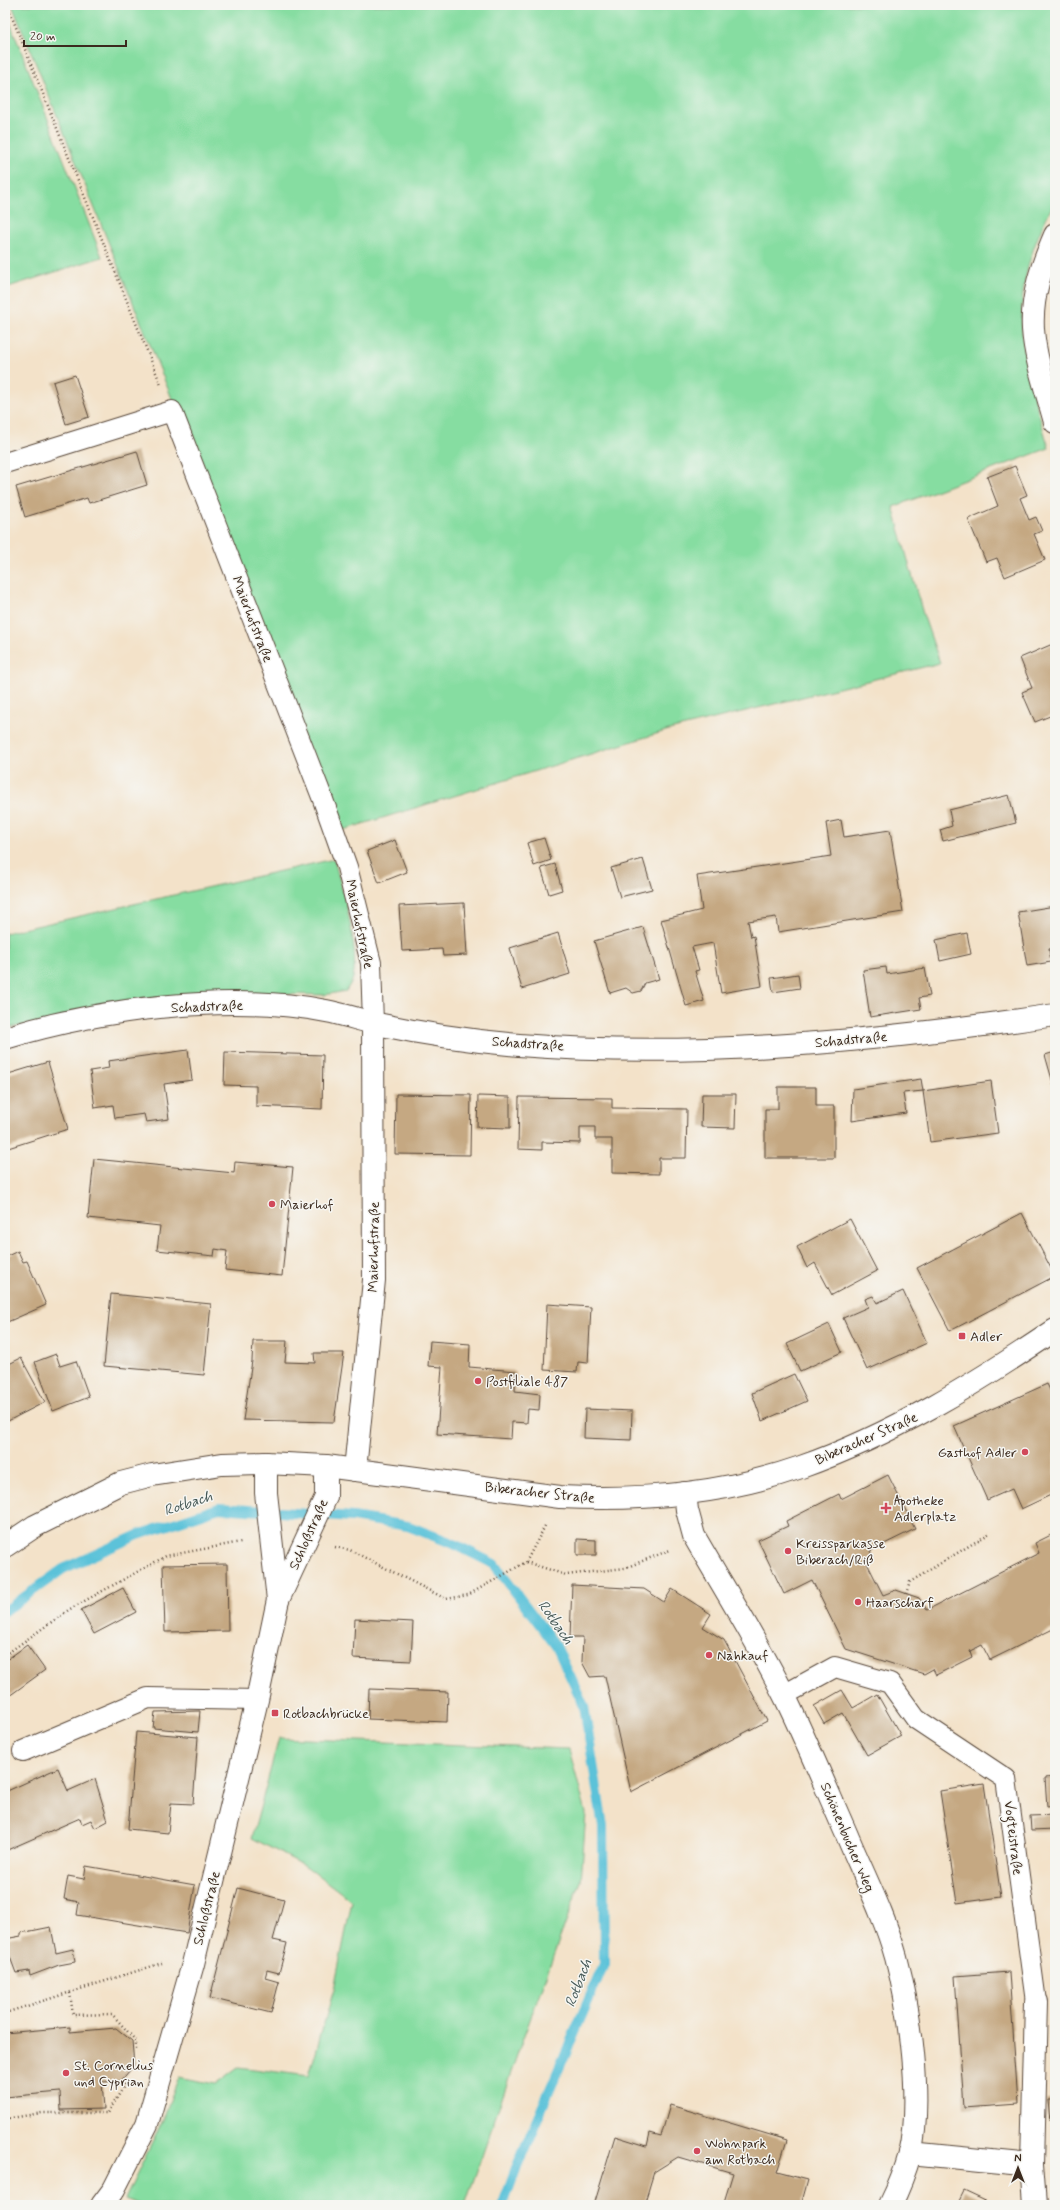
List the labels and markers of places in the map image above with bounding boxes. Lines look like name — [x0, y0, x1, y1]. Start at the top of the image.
place label: Maierhof — [280, 1196, 334, 1214]
marker: Maierhof — [267, 1199, 277, 1209]
place label: Adler — [970, 1328, 1003, 1346]
marker: Adler — [957, 1331, 967, 1341]
place label: Postfiliale 487 — [486, 1373, 568, 1391]
marker: Postfiliale 487 — [473, 1376, 483, 1386]
place label: Gasthof Adler — [938, 1444, 1017, 1462]
marker: Gasthof Adler — [1020, 1447, 1030, 1457]
place label: Apotheke Adlerplatz — [894, 1492, 957, 1526]
marker: Apotheke Adlerplatz — [881, 1503, 891, 1513]
place label: Kreissparkasse Biberach/Riß — [796, 1535, 886, 1569]
marker: Kreissparkasse Biberach/Riß — [783, 1546, 793, 1556]
place label: Haarscharf — [866, 1594, 934, 1612]
marker: Haarscharf — [853, 1597, 863, 1607]
place label: Nahkauf — [717, 1647, 768, 1665]
marker: Nahkauf — [704, 1650, 714, 1660]
place label: Rotbachbrücke — [283, 1705, 369, 1723]
marker: Rotbachbrücke — [270, 1708, 280, 1718]
place label: St. Cornelius und Cyprian — [74, 2057, 153, 2091]
marker: St. Cornelius und Cyprian — [61, 2068, 71, 2078]
place label: Wohnpark am Rotbach — [705, 2135, 776, 2169]
marker: Wohnpark am Rotbach — [692, 2146, 702, 2156]

